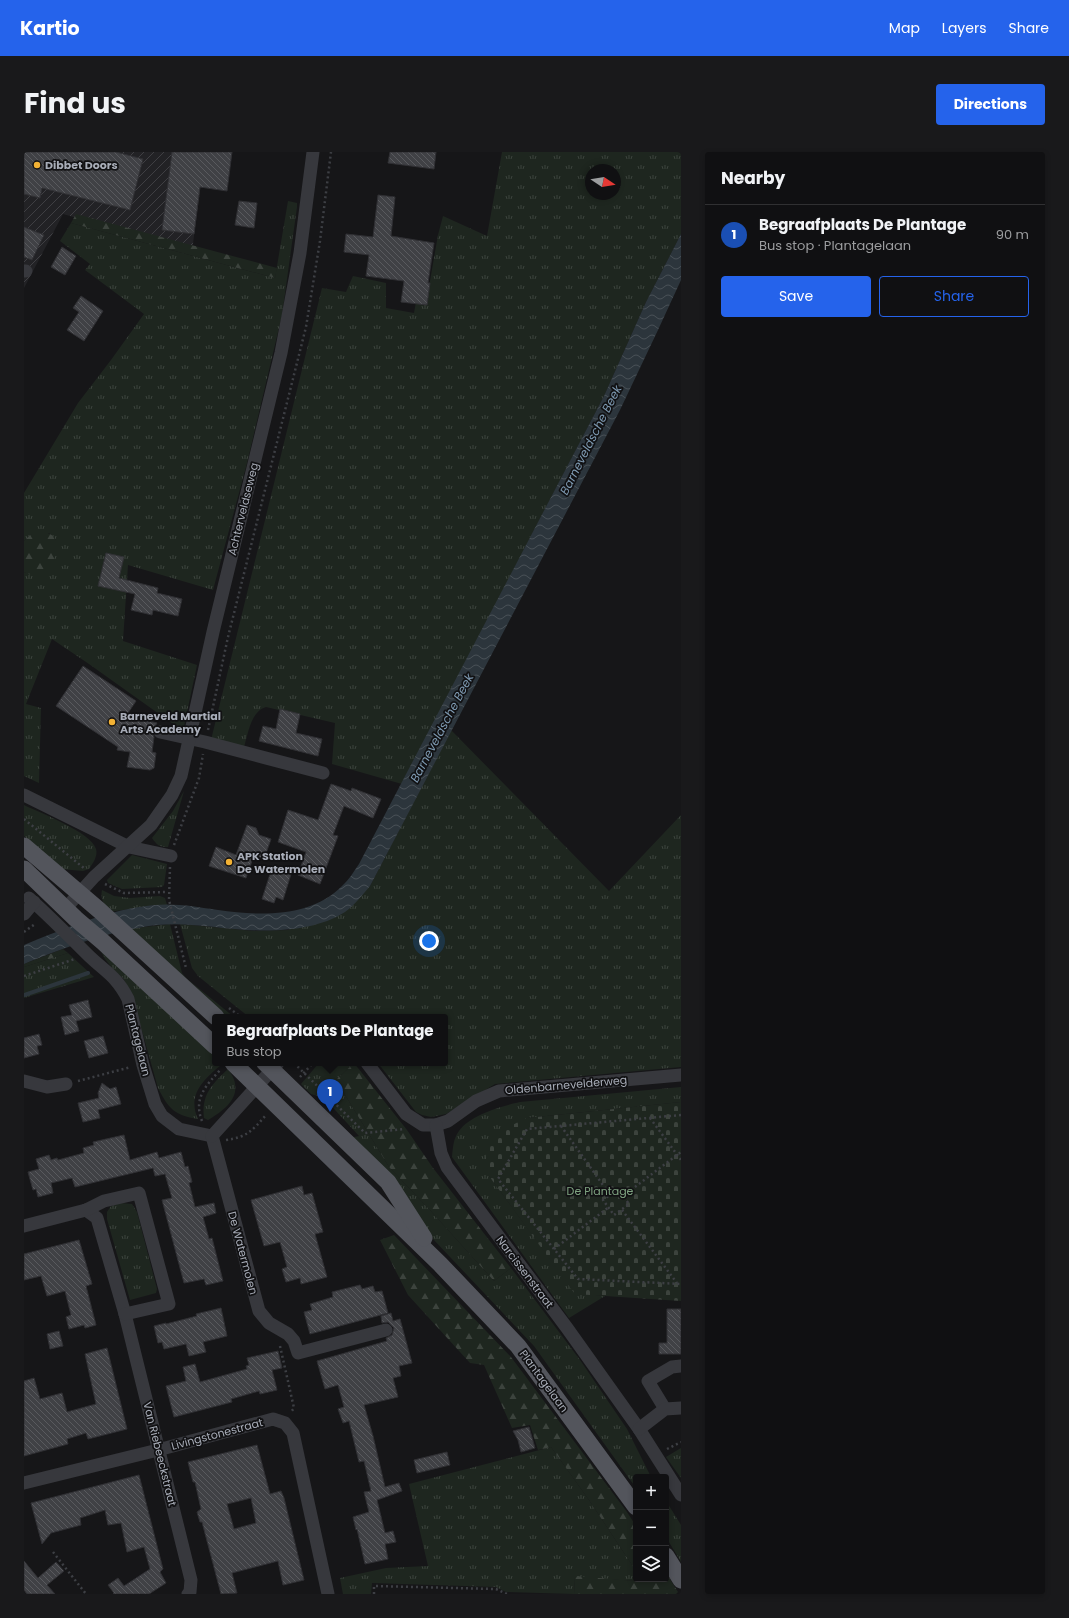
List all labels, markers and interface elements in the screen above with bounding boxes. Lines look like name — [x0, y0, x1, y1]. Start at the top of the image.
text: Kartio — [20, 15, 80, 42]
text: Map — [889, 18, 920, 38]
text: Layers — [942, 18, 986, 38]
text: Share — [1008, 18, 1049, 38]
text: Find us — [24, 84, 126, 123]
button: Directions — [936, 84, 1045, 125]
place label: Dibbet Doors — [45, 157, 118, 173]
marker: Dibbet Doors — [32, 160, 42, 170]
north arrow — [585, 164, 621, 200]
text: Nearby — [721, 166, 785, 190]
text: Begraafplaats De Plantage — [759, 214, 966, 235]
text: 1 — [732, 225, 736, 244]
text: 90 m — [996, 225, 1029, 244]
text: Bus stop · Plantagelaan — [759, 236, 911, 255]
button: Save — [721, 276, 871, 317]
button: Share — [879, 276, 1029, 317]
water label: Barneveldsche Beek — [556, 381, 626, 498]
street label: Achterveldseweg — [224, 461, 262, 557]
water label: Barneveldsche Beek — [406, 670, 478, 785]
place label: Barneveld Martial Arts Academy — [120, 708, 221, 737]
marker: Barneveld Martial Arts Academy — [107, 717, 117, 727]
place label: APK Station De Watermolen — [237, 848, 325, 877]
marker: APK Station De Watermolen — [224, 857, 234, 867]
your location — [419, 931, 439, 951]
street label: Plantagelaan — [121, 1002, 155, 1078]
popup — [212, 1014, 448, 1066]
text: Begraafplaats De Plantage — [226, 1020, 434, 1041]
text: Bus stop — [226, 1042, 282, 1061]
street label: Oldenbarnevelderweg — [504, 1072, 628, 1098]
pin: 1 — [317, 1079, 343, 1112]
park label: De Plantage — [567, 1183, 634, 1199]
street label: De Watermolen — [224, 1210, 262, 1296]
street label: Narcissenstraat — [493, 1233, 557, 1311]
street label: Plantagelaan — [516, 1346, 572, 1416]
street label: Van Riebeeckstraat — [139, 1400, 181, 1508]
street label: Livingstonestraat — [169, 1414, 265, 1454]
map controls — [633, 1474, 669, 1582]
button: + — [633, 1474, 669, 1510]
button: − — [633, 1510, 669, 1546]
button: layers — [633, 1546, 669, 1582]

